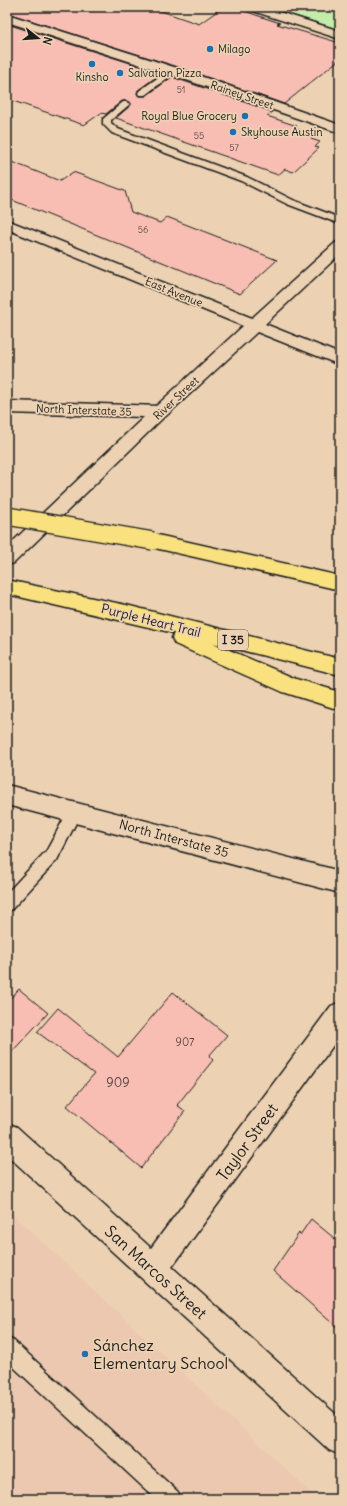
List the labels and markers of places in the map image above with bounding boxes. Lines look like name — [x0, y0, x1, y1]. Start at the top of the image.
place label: Milago — [218, 42, 250, 56]
marker: Milago — [205, 44, 215, 54]
marker: Kinsho — [87, 59, 97, 69]
place label: Salvation Pizza — [128, 66, 202, 80]
marker: Salvation Pizza — [115, 68, 125, 78]
place label: Kinsho — [75, 70, 109, 84]
place label: Royal Blue Grocery — [141, 109, 237, 123]
marker: Royal Blue Grocery — [240, 111, 250, 121]
place label: Skyhouse Austin — [241, 125, 323, 139]
marker: Skyhouse Austin — [228, 127, 238, 137]
place label: Sánchez Elementary School — [93, 1335, 228, 1373]
marker: Sánchez Elementary School — [80, 1349, 90, 1359]

